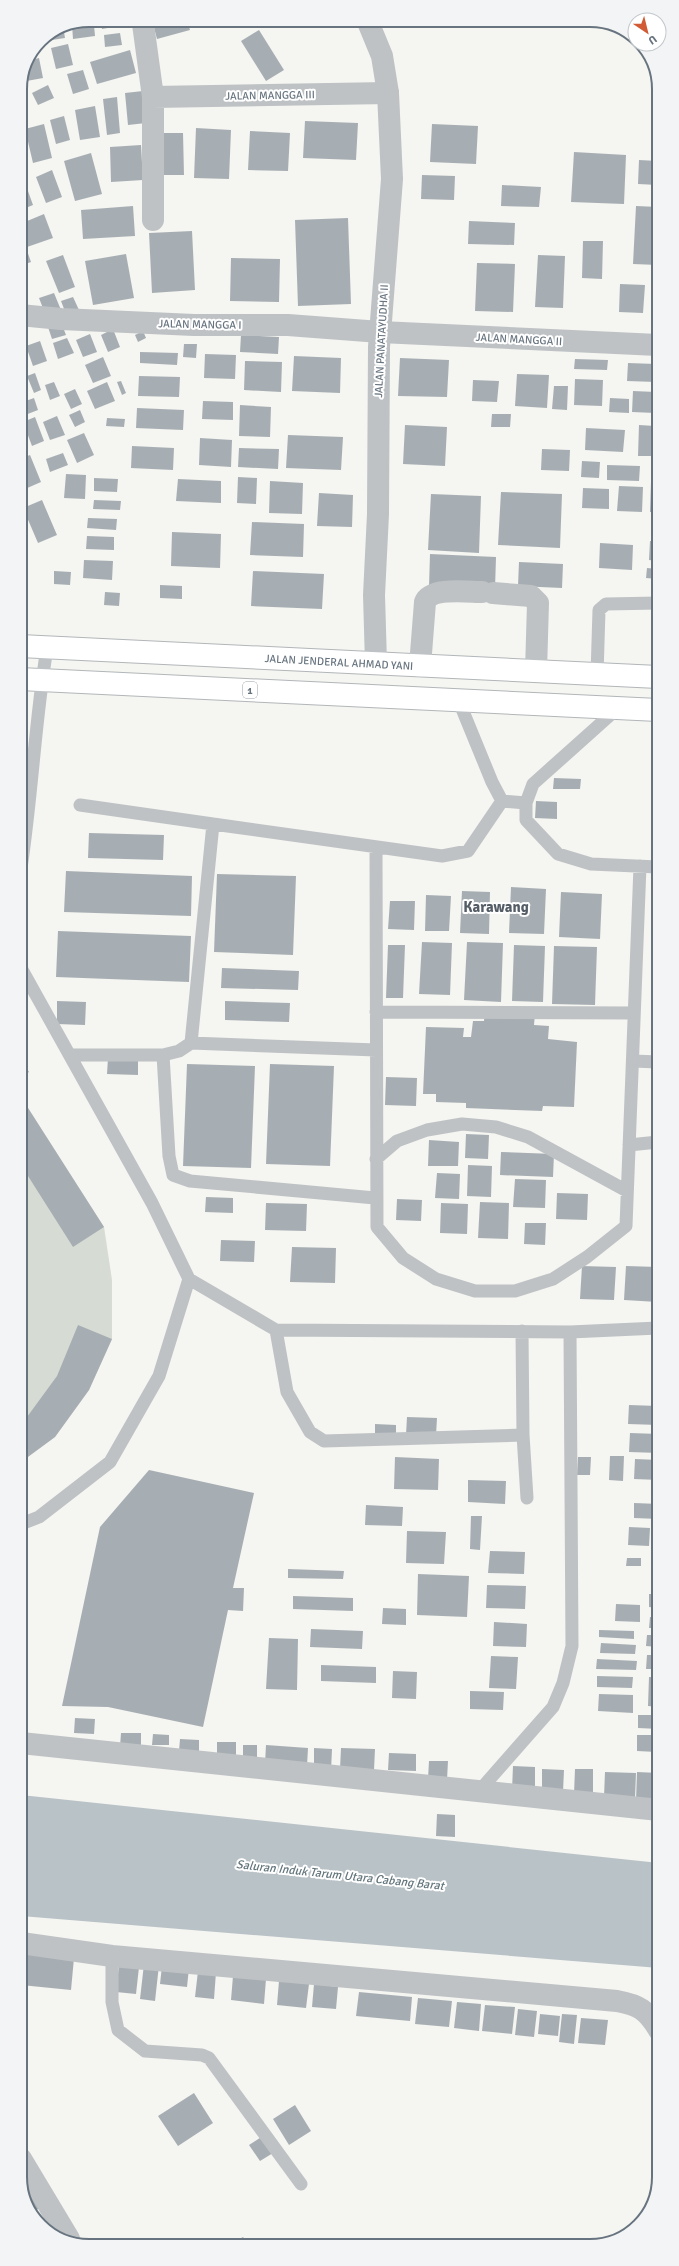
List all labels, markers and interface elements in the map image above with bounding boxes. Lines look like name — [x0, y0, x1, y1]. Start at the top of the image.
north arrow — [627, 12, 667, 52]
text: U — [646, 32, 659, 47]
street label: JALAN MANGGA III — [225, 88, 315, 103]
street label: JALAN PANATAYUDHA II — [372, 284, 391, 398]
street label: JALAN MANGGA I — [158, 317, 242, 332]
street label: JALAN MANGGA II — [475, 331, 563, 348]
street label: JALAN JENDERAL AHMAD YANI — [264, 652, 414, 673]
road number: 1 — [243, 682, 257, 698]
district label: Karawang — [463, 898, 529, 916]
water label: Saluran Induk Tarum Utara Cabang Barat — [235, 1857, 446, 1894]

